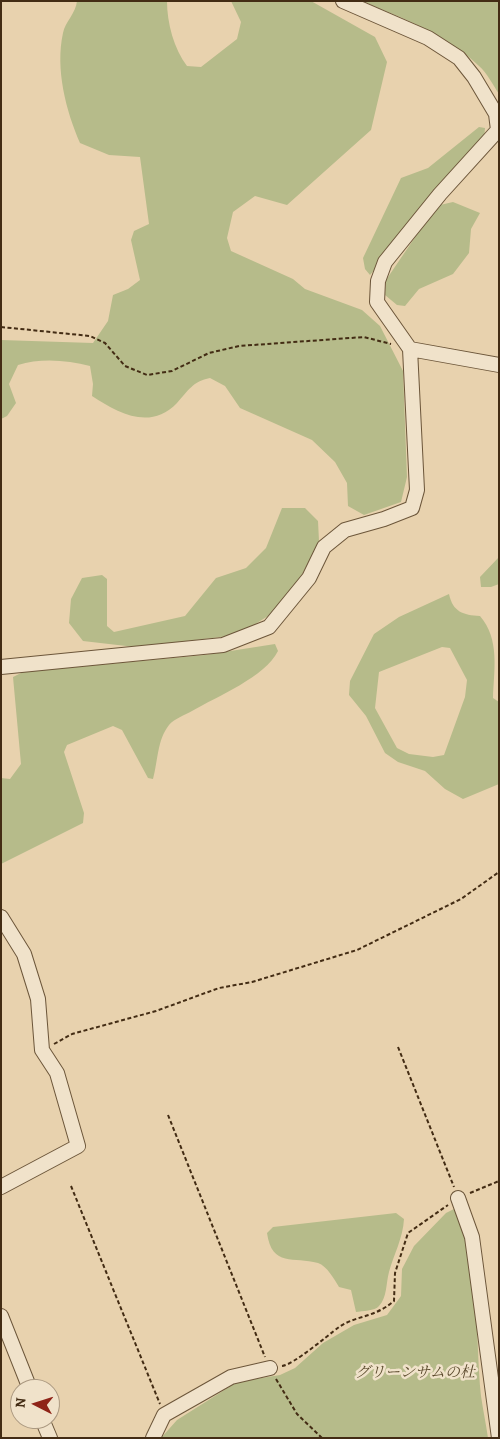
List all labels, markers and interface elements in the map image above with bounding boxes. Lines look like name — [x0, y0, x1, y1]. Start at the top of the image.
park label: グリーンサムの杜 — [355, 1364, 475, 1382]
north arrow — [10, 1379, 60, 1429]
text: N — [11, 1397, 30, 1409]

